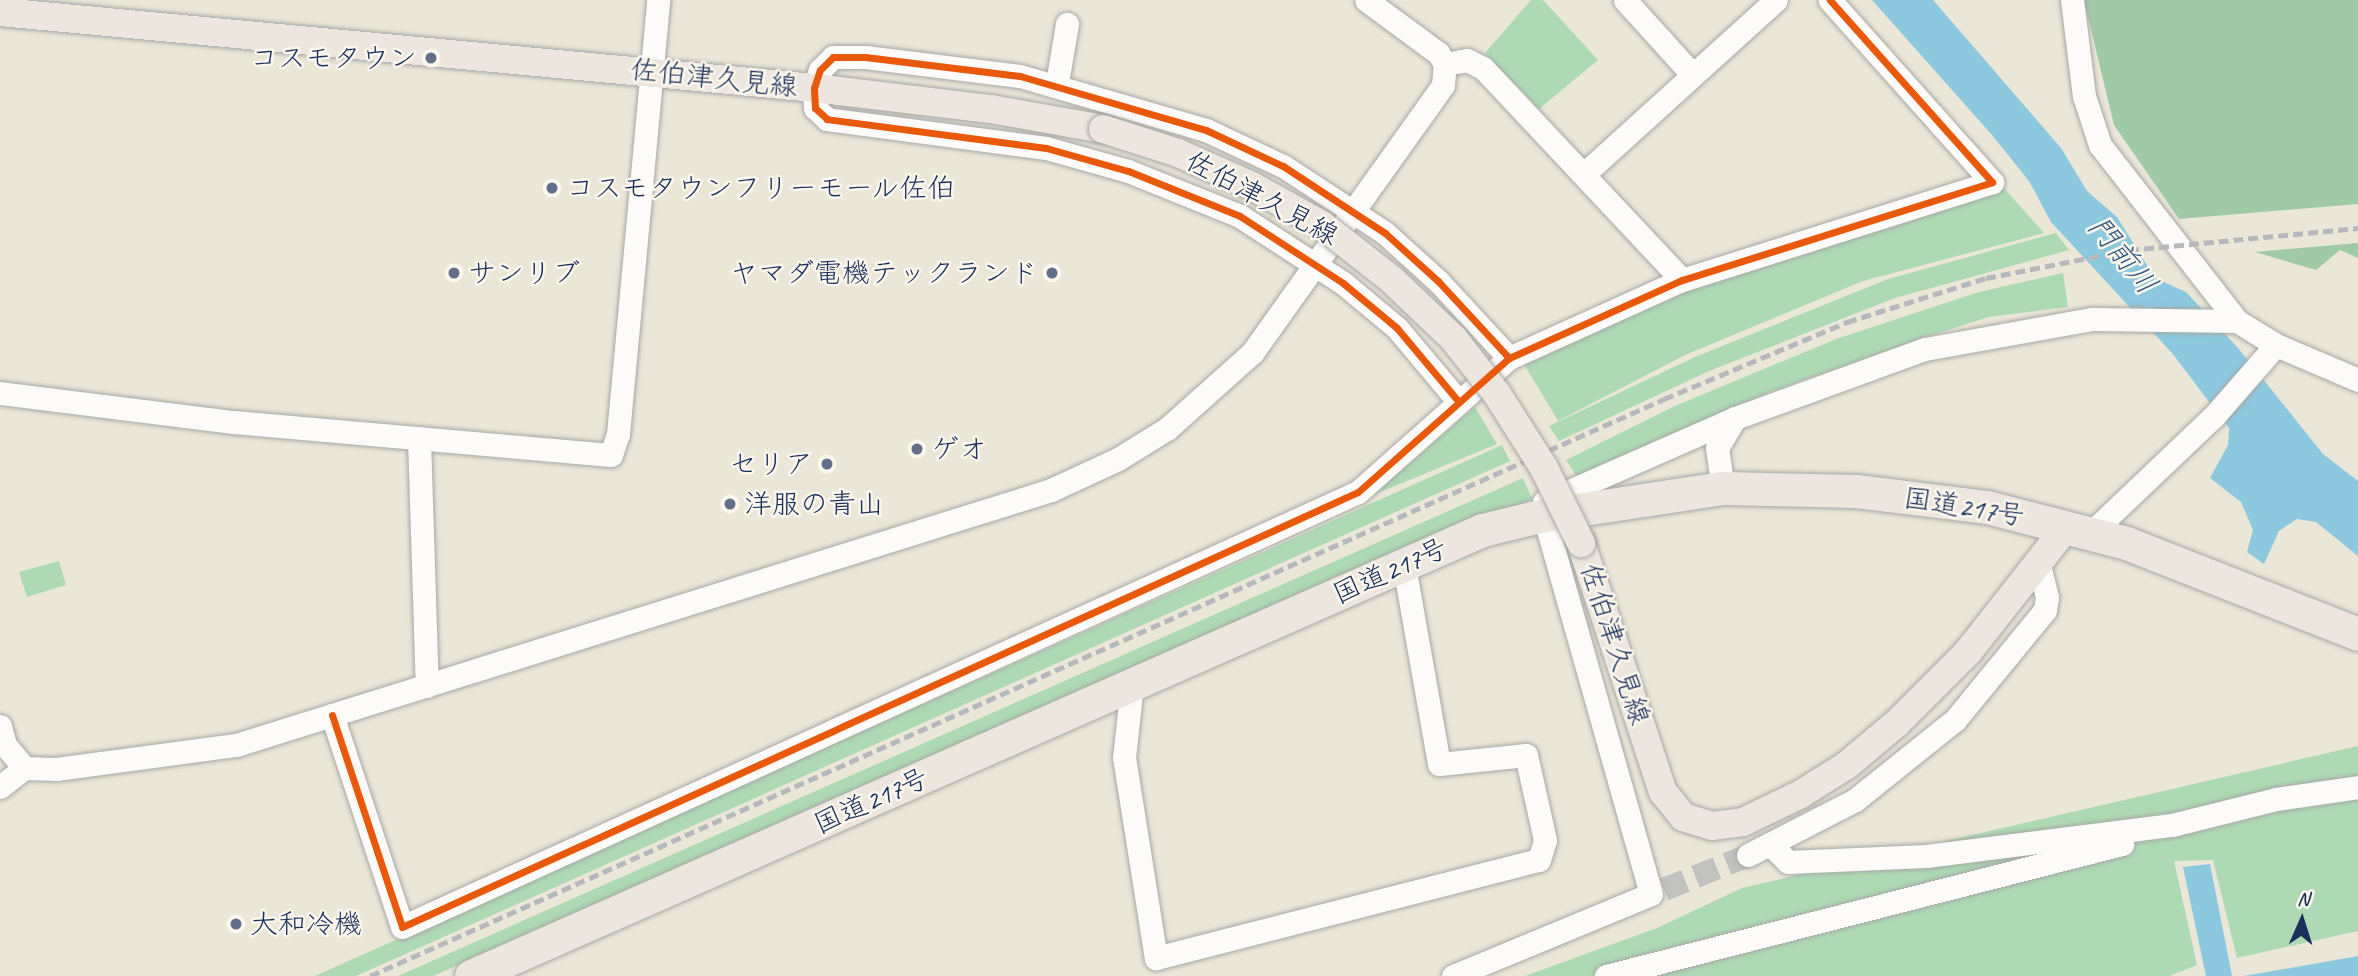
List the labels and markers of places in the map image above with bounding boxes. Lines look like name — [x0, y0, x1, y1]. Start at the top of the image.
place label: コスモタウン — [249, 41, 417, 75]
marker: コスモタウン — [423, 50, 439, 66]
place label: コスモタウンフリーモール佐伯 — [566, 171, 958, 205]
marker: コスモタウンフリーモール佐伯 — [544, 180, 560, 196]
place label: サンリブ — [468, 256, 580, 290]
place label: ヤマダ電機テックランド — [730, 256, 1038, 290]
marker: サンリブ — [446, 265, 462, 281]
marker: ヤマダ電機テックランド — [1044, 265, 1060, 281]
place label: ゲオ — [931, 432, 987, 466]
marker: ゲオ — [909, 441, 925, 457]
place label: セリア — [729, 447, 813, 481]
marker: セリア — [819, 456, 835, 472]
place label: 洋服の青山 — [744, 487, 884, 521]
marker: 洋服の青山 — [722, 496, 738, 512]
place label: 大和冷機 — [250, 907, 362, 941]
marker: 大和冷機 — [228, 916, 244, 932]

